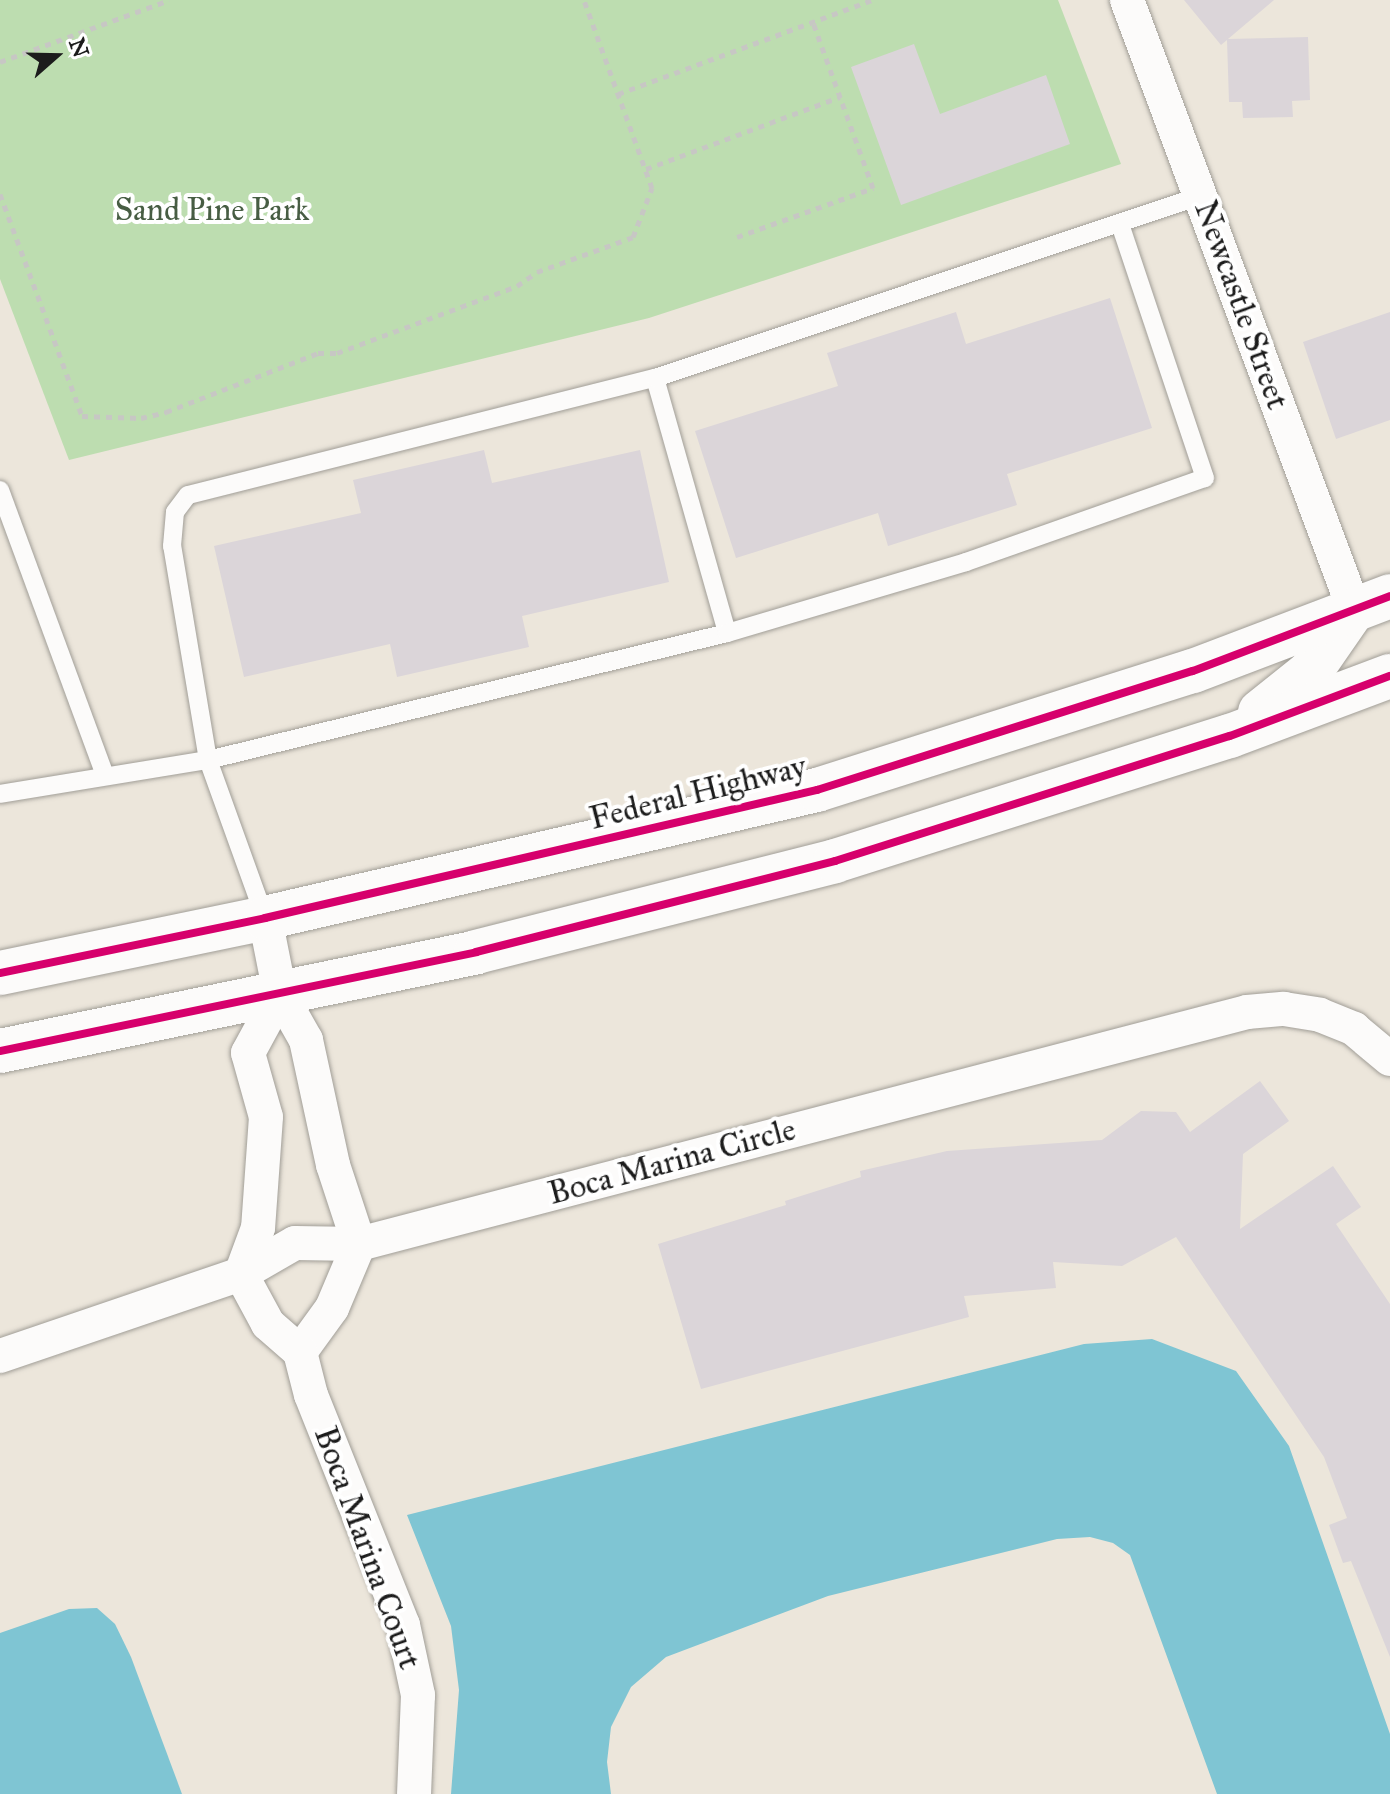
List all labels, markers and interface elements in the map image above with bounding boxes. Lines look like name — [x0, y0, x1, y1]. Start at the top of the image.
north arrow — [16, 16, 96, 96]
text: N — [63, 34, 95, 61]
park label: Sand Pine Park — [115, 191, 309, 229]
street label: Newcastle Street — [1186, 196, 1296, 414]
street label: Federal Highway — [586, 748, 810, 838]
street label: Boca Marina Circle — [544, 1111, 800, 1213]
street label: Boca Marina Court — [305, 1422, 429, 1674]

